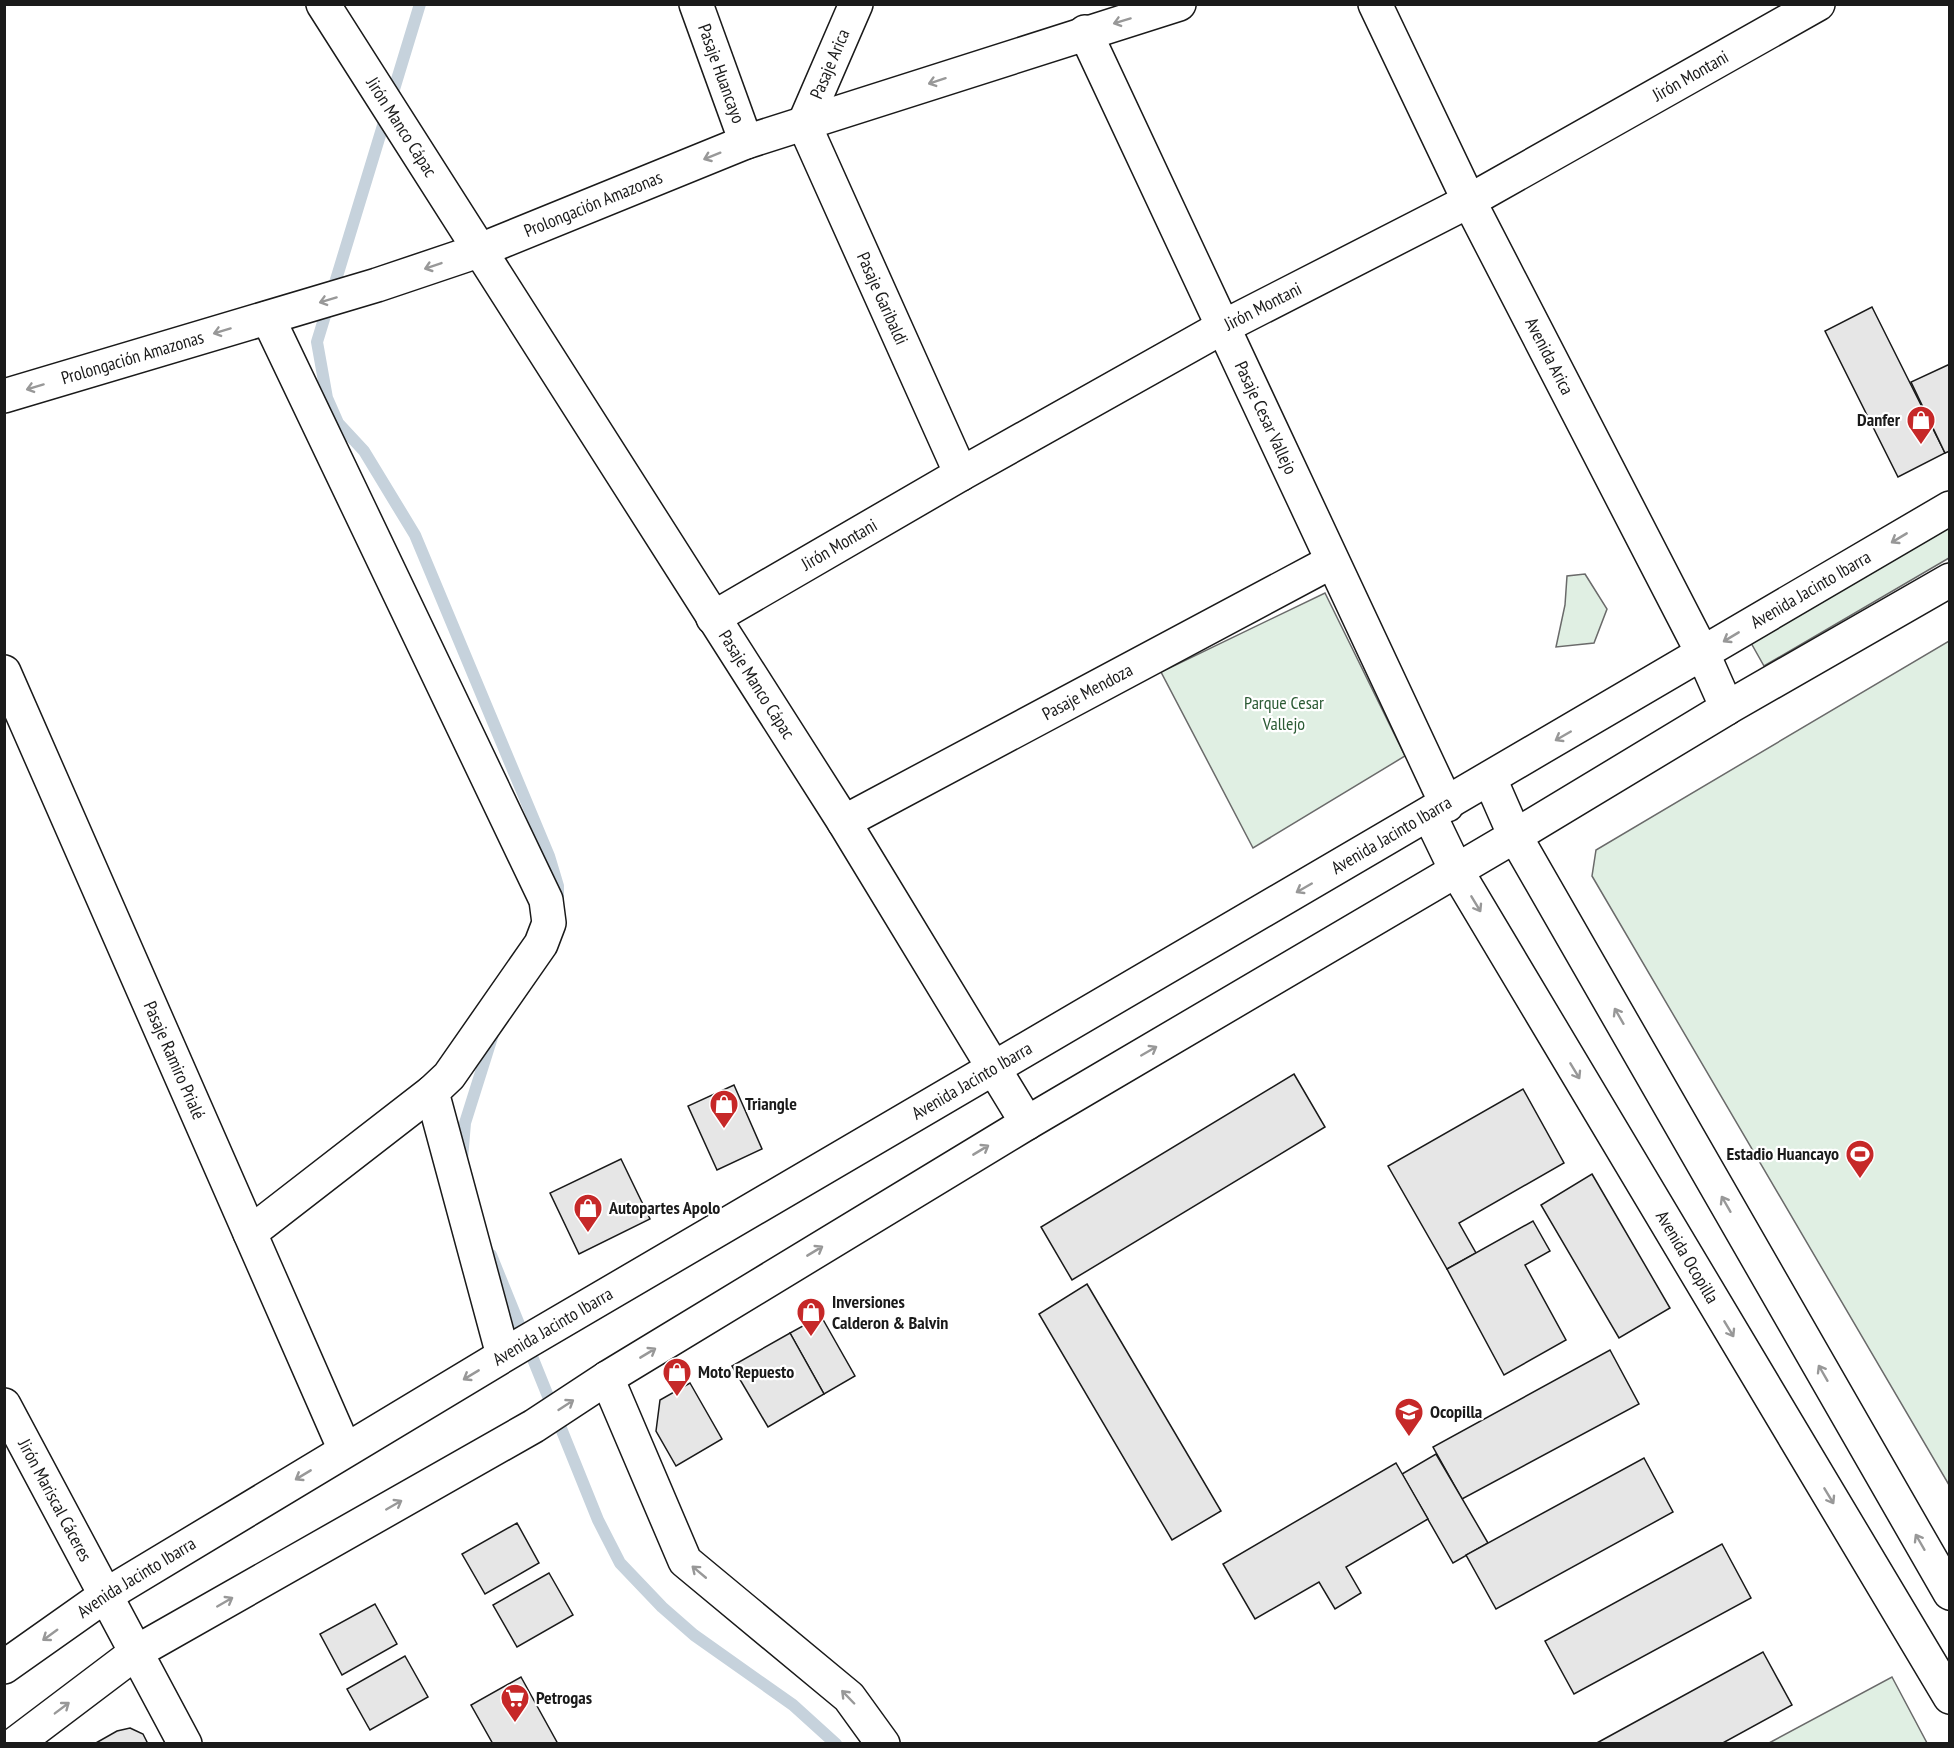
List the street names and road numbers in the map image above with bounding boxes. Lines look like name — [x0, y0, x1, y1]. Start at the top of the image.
street label: Pasaje Huancayo — [693, 21, 750, 126]
street label: Pasaje Arica — [805, 25, 855, 102]
street label: Jirón Montani — [1647, 45, 1732, 107]
street label: Jirón Manco Cápac — [361, 72, 442, 182]
street label: Prolongación Amazonas — [520, 165, 665, 242]
street label: Pasaje Garibaldi — [852, 248, 913, 348]
street label: Jirón Montani — [1219, 277, 1305, 336]
street label: Avenida Arica — [1520, 314, 1579, 398]
street label: Prolongación Amazonas — [58, 325, 206, 389]
street label: Pasaje Cesar Vallejo — [1230, 357, 1303, 478]
street label: Jirón Montani — [796, 513, 881, 576]
street label: Avenida Jacinto Ibarra — [1746, 545, 1875, 633]
street label: Pasaje Manco Cápac — [714, 626, 800, 744]
street label: Pasaje Mendoza — [1038, 658, 1136, 725]
street label: Avenida Jacinto Ibarra — [1327, 791, 1455, 879]
street label: Pasaje Ramiro Prialé — [139, 998, 211, 1123]
street label: Avenida Jacinto Ibarra — [907, 1036, 1036, 1125]
street label: Avenida Ocopilla — [1651, 1206, 1724, 1307]
street label: Avenida Jacinto Ibarra — [488, 1282, 617, 1370]
street label: Jirón Mariscal Cáceres — [13, 1434, 97, 1565]
street label: Avenida Jacinto Ibarra — [72, 1532, 200, 1623]

